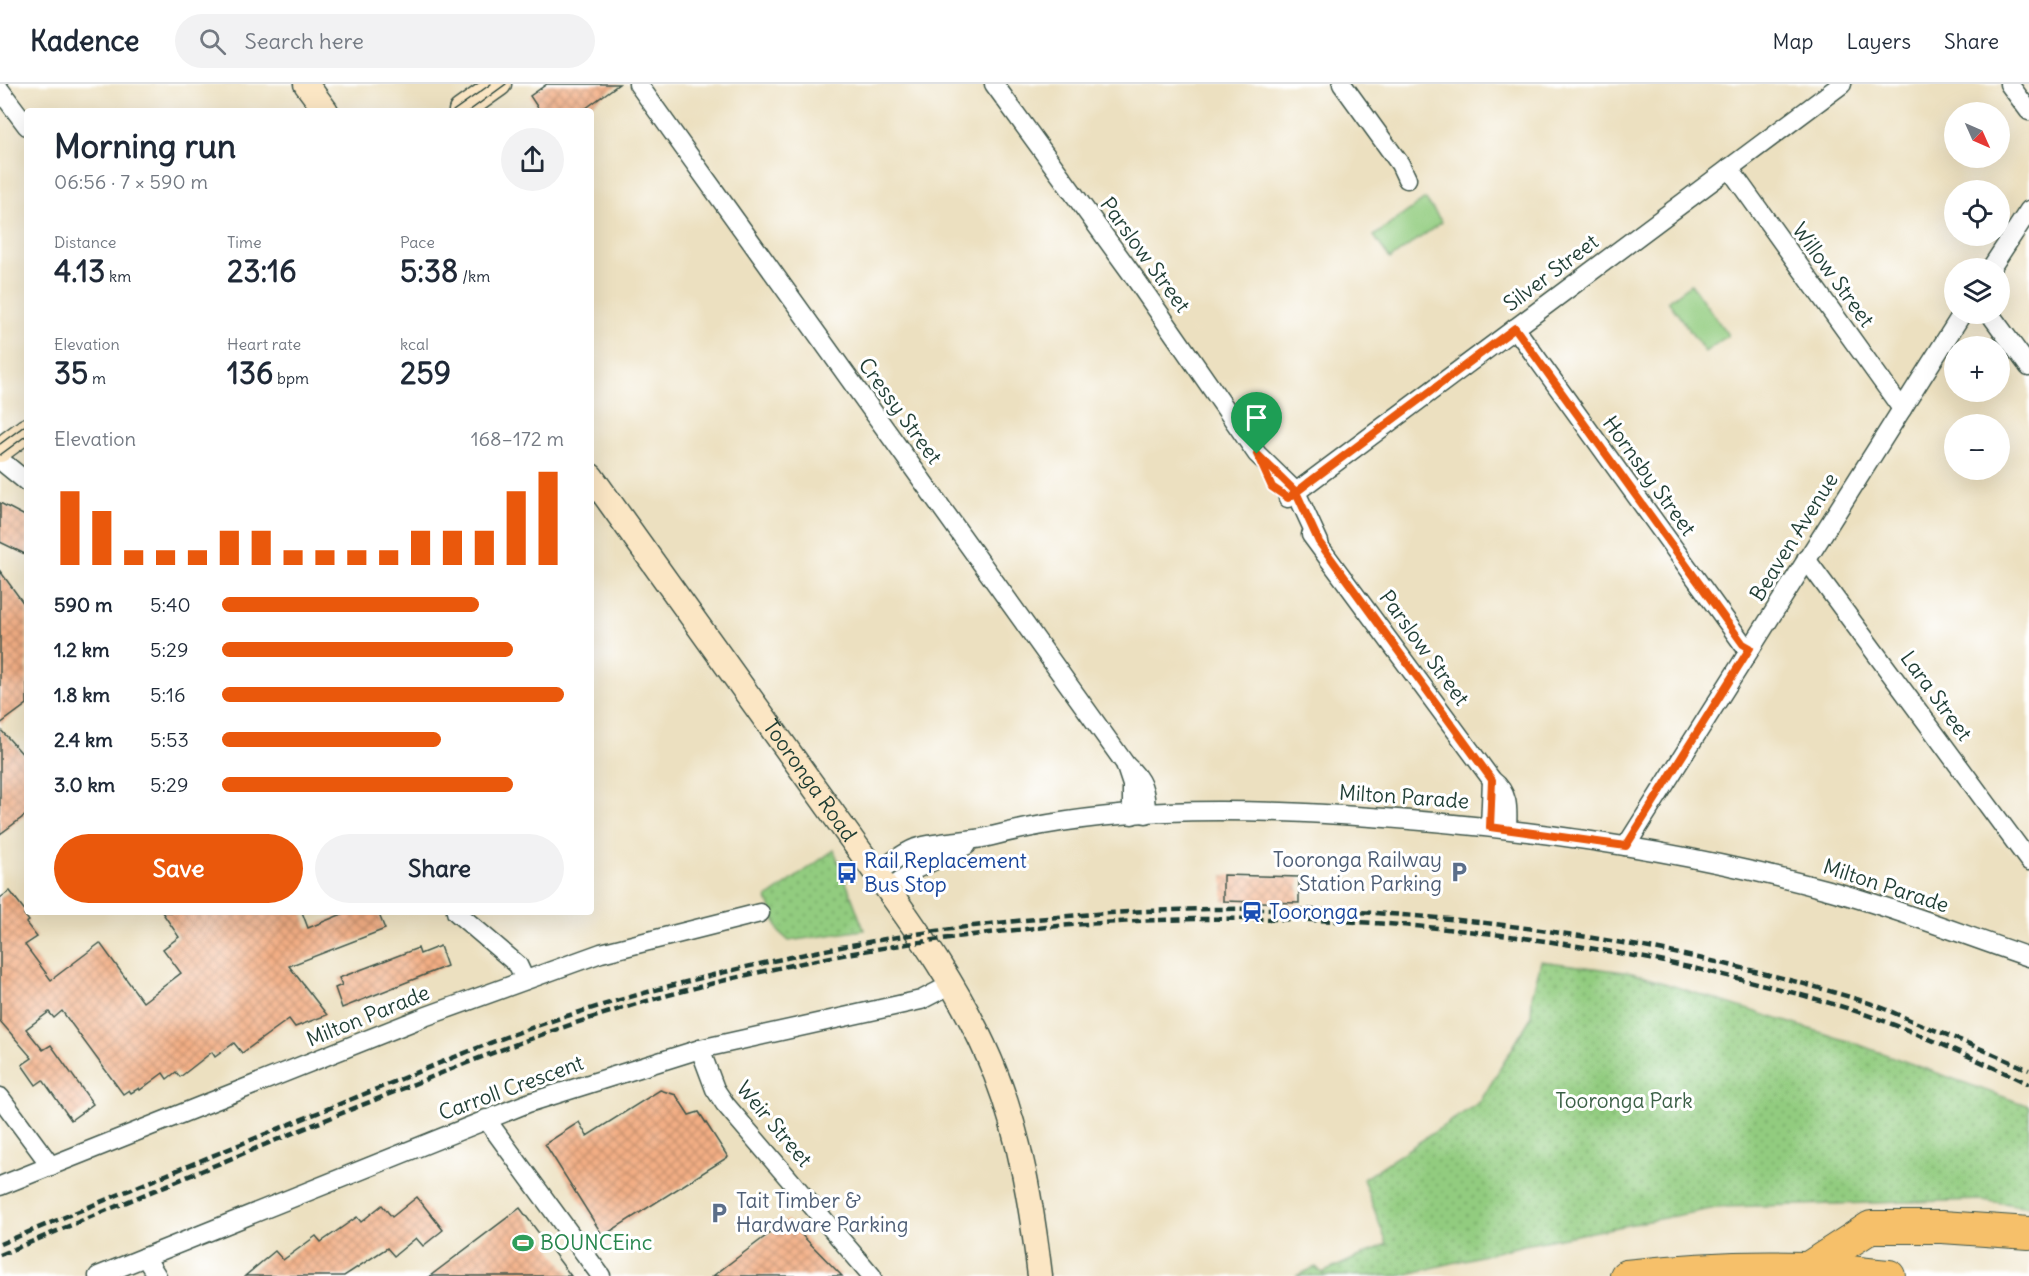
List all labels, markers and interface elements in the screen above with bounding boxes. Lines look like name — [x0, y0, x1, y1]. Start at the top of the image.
search box — [175, 14, 595, 68]
text: Kadence — [30, 23, 139, 59]
icon: search — [196, 25, 229, 58]
text: Search here — [244, 27, 364, 55]
text: Map — [1773, 28, 1813, 55]
text: Layers — [1846, 28, 1911, 55]
text: Share — [1944, 28, 1999, 55]
north arrow — [1944, 102, 2010, 168]
map controls — [1944, 102, 2010, 480]
text: Morning run — [54, 125, 236, 167]
button: share — [501, 128, 564, 191]
text: 06:56 · 7 × 590 m — [54, 169, 208, 194]
button: locate — [1944, 180, 2010, 246]
street label: Parslow Street — [1094, 192, 1196, 318]
street label: Willow Street — [1786, 217, 1880, 332]
street label: Silver Street — [1498, 228, 1604, 317]
text: Distance — [54, 232, 116, 252]
text: Time — [227, 232, 262, 252]
text: Pace — [400, 232, 435, 252]
text: 4.13 — [54, 252, 105, 290]
text: 23:16 — [227, 252, 296, 290]
text: 5:38 — [400, 252, 458, 290]
button: layers — [1944, 258, 2010, 324]
text: km — [105, 266, 131, 286]
text: /km — [458, 266, 490, 286]
text: Elevation — [54, 334, 120, 354]
text: Heart rate — [227, 334, 301, 354]
text: kcal — [400, 334, 429, 354]
button: + — [1944, 336, 2010, 402]
street label: Cressy Street — [853, 352, 948, 469]
text: 35 — [54, 354, 88, 392]
text: 136 — [227, 354, 273, 392]
text: 259 — [400, 354, 451, 392]
text: m — [88, 368, 106, 388]
text: bpm — [273, 368, 309, 388]
pin — [1231, 392, 1282, 454]
icon: arrive — [1240, 401, 1273, 434]
street label: Hornsby Street — [1597, 410, 1702, 541]
button: − — [1944, 414, 2010, 480]
text: Elevation — [54, 426, 136, 451]
text: 168–172 m — [471, 426, 564, 451]
street label: Beaven Avenue — [1743, 468, 1844, 606]
street label: Parslow Street — [1373, 585, 1475, 711]
text: 590 m — [54, 592, 112, 617]
text: 5:40 — [150, 592, 191, 617]
text: 1.2 km — [54, 637, 110, 662]
text: 5:29 — [150, 637, 188, 662]
street label: Lara Street — [1895, 645, 1978, 746]
text: 1.8 km — [54, 682, 110, 707]
text: 5:16 — [150, 682, 186, 707]
street label: Tooronga Road — [757, 714, 863, 847]
text: 2.4 km — [54, 727, 113, 752]
text: 5:53 — [150, 727, 189, 752]
text: 3.0 km — [54, 772, 115, 797]
text: 5:29 — [150, 772, 188, 797]
street label: Milton Parade — [1338, 778, 1470, 815]
button: Save — [54, 834, 303, 903]
button: Share — [315, 834, 564, 903]
place label: Tooronga Railway Station Parking — [1273, 846, 1442, 897]
place label: Rail Replacement Bus Stop — [864, 847, 1027, 898]
street label: Milton Parade — [1820, 853, 1952, 918]
parking icon: Tooronga Railway Station Parking — [1447, 860, 1471, 884]
bus stop icon: Rail Replacement Bus Stop — [835, 861, 859, 885]
place label: Tooronga — [1269, 898, 1358, 925]
station icon: Tooronga — [1240, 900, 1264, 924]
street label: Milton Parade — [302, 979, 433, 1052]
street label: Carroll Crescent — [435, 1049, 587, 1126]
street label: Weir Street — [731, 1075, 818, 1172]
park label: Tooronga Park — [1555, 1087, 1693, 1114]
place label: Tait Timber & Hardware Parking — [736, 1187, 908, 1238]
parking icon: Tait Timber & Hardware Parking — [707, 1201, 731, 1225]
place label: BOUNCEinc — [540, 1229, 652, 1256]
sports icon: BOUNCEinc — [511, 1231, 535, 1255]

